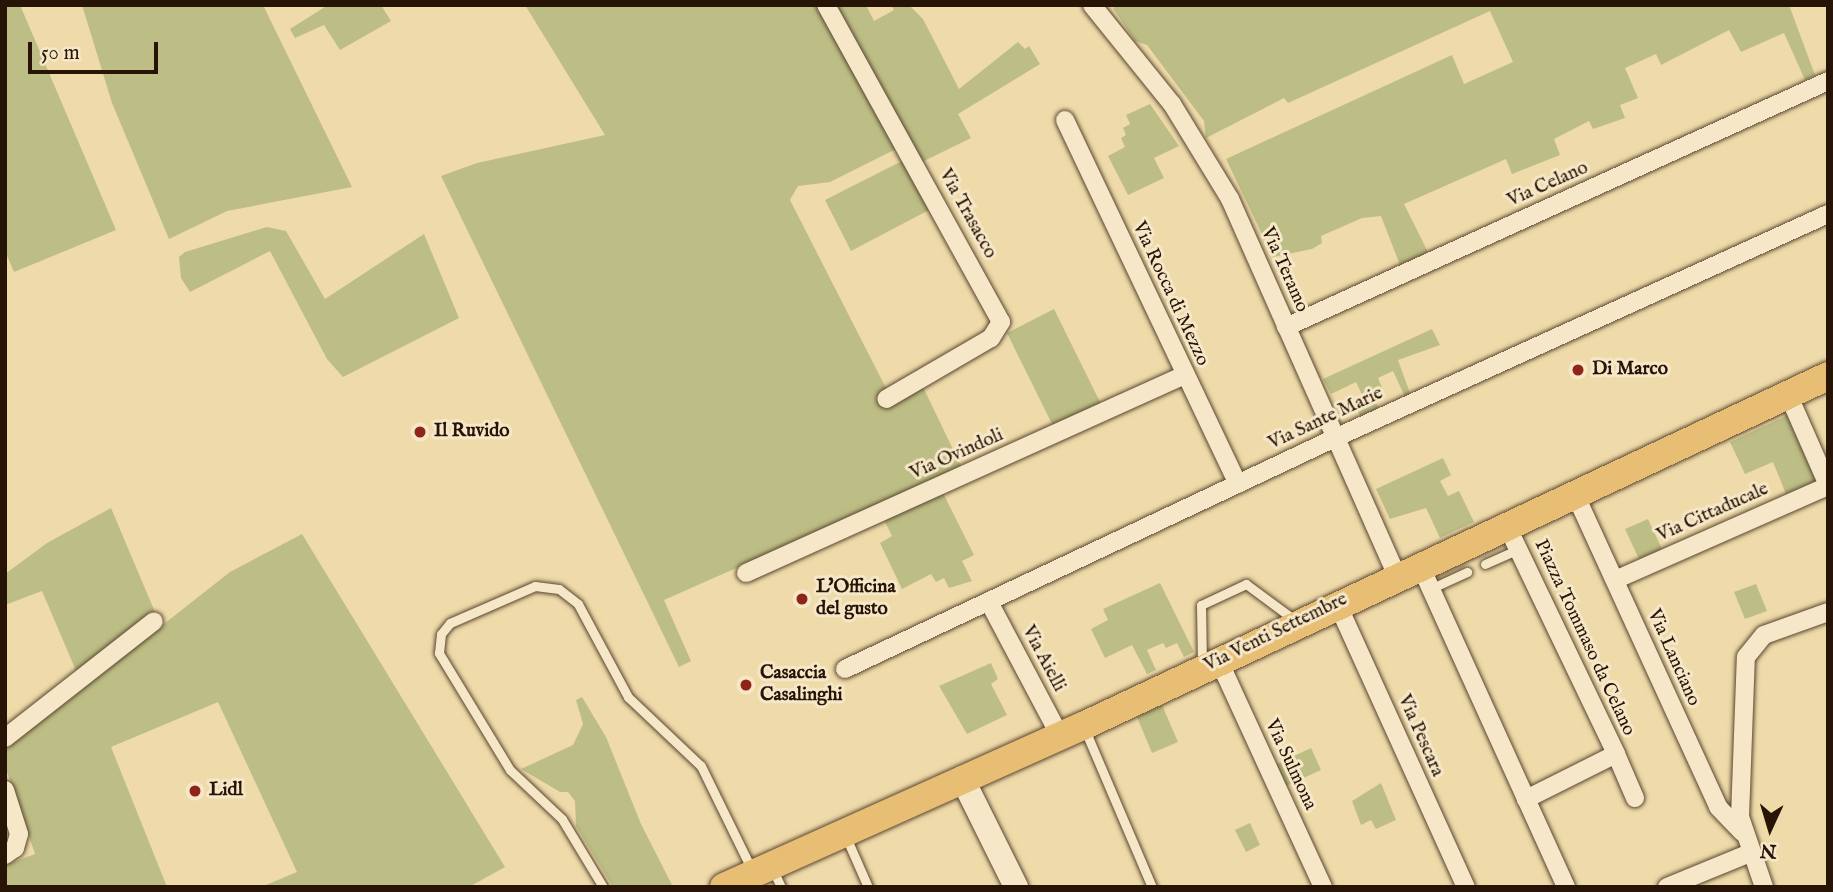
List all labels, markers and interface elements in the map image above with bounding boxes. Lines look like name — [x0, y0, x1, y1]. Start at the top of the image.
scale bar — [32, 28, 161, 72]
text: 50 m — [41, 40, 80, 67]
street label: Via Celano — [1504, 157, 1592, 213]
street label: Via Trasacco — [933, 165, 1001, 263]
street label: Via Rocca di Mezzo — [1127, 218, 1213, 370]
street label: Via Teramo — [1255, 224, 1313, 316]
place label: Di Marco — [1592, 359, 1668, 381]
marker: Di Marco — [1570, 362, 1586, 378]
street label: Via Sante Marie — [1265, 382, 1387, 456]
place label: Il Ruvido — [434, 421, 510, 443]
marker: Il Ruvido — [412, 424, 428, 440]
street label: Via Ovindoli — [907, 424, 1007, 486]
street label: Via Cittaducale — [1654, 478, 1772, 548]
street label: Piazza Tommaso da Celano — [1528, 536, 1640, 740]
place label: L'Officina del gusto — [816, 577, 896, 621]
street label: Via Venti Settembre — [1201, 588, 1351, 678]
marker: L'Officina del gusto — [794, 591, 810, 607]
street label: Via Lanciano — [1642, 606, 1704, 710]
street label: Via Aielli — [1016, 622, 1070, 696]
place label: Casaccia Casalinghi — [760, 663, 843, 707]
marker: Casaccia Casalinghi — [738, 677, 754, 693]
street label: Via Pescara — [1392, 691, 1448, 781]
street label: Via Sulmona — [1259, 716, 1321, 814]
place label: Lidl — [209, 780, 243, 802]
marker: Lidl — [187, 783, 203, 799]
north arrow — [1735, 794, 1805, 864]
text: N — [1759, 837, 1778, 862]

